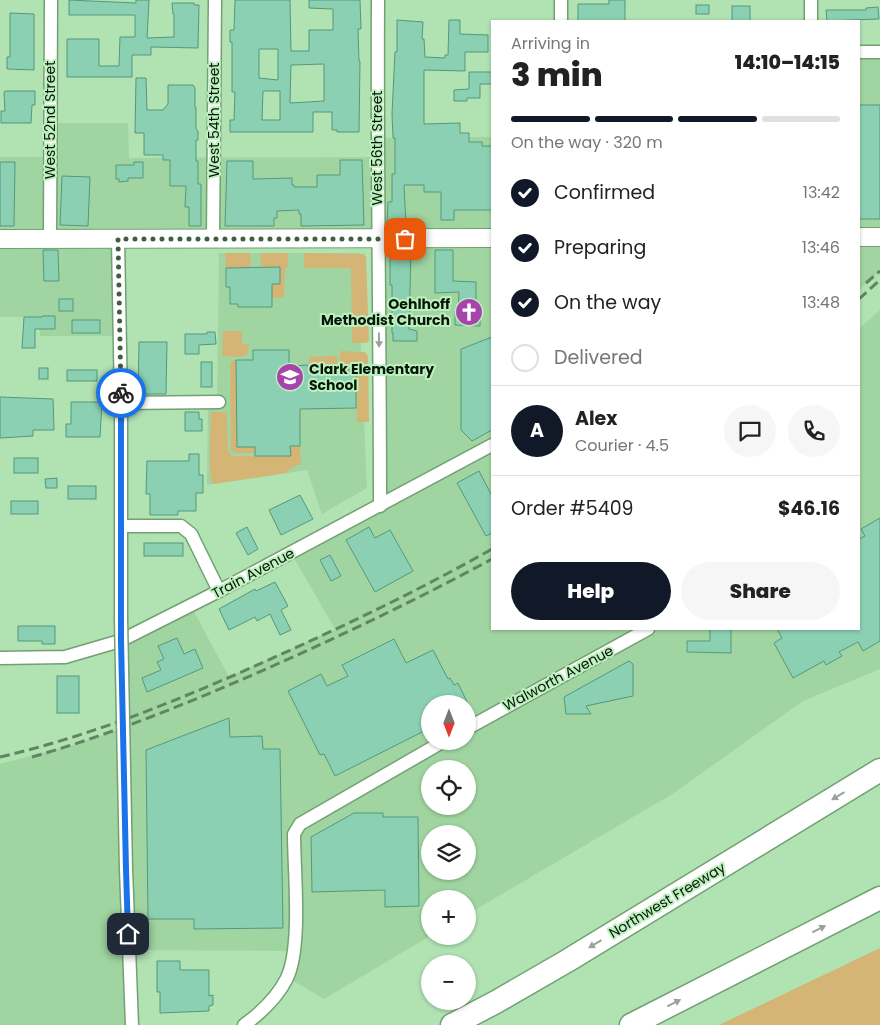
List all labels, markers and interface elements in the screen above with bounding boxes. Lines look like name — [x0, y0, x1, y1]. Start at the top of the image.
text: Arriving in — [511, 32, 590, 55]
text: 14:10–14:15 — [735, 49, 840, 76]
text: 3 min — [511, 52, 603, 97]
street label: West 52nd Street — [40, 61, 60, 179]
street label: West 54th Street — [204, 63, 224, 177]
street label: West 56th Street — [367, 91, 387, 205]
text: On the way · 320 m — [511, 131, 663, 154]
icon: check — [511, 179, 539, 207]
text: Confirmed — [554, 179, 655, 206]
text: 13:42 — [803, 181, 840, 204]
pin — [384, 218, 426, 260]
icon: bag — [391, 225, 419, 253]
icon: check — [511, 234, 539, 262]
text: Preparing — [554, 234, 646, 261]
text: 13:46 — [802, 236, 840, 259]
icon: check — [511, 289, 539, 317]
text: On the way — [554, 289, 661, 316]
text: 13:48 — [802, 291, 840, 314]
place label: Oehlhoff Methodist Church — [321, 294, 450, 330]
church icon: Oehlhoff Methodist Church — [454, 297, 484, 327]
one-way arrow — [376, 332, 384, 348]
text: Delivered — [554, 344, 643, 371]
place label: Clark Elementary School — [309, 359, 434, 395]
school or university icon: Clark Elementary School — [275, 362, 305, 392]
courier — [96, 368, 146, 418]
icon: bike — [107, 379, 135, 407]
text: Alex — [575, 405, 617, 432]
button: chat — [724, 405, 776, 457]
button: phone — [788, 405, 840, 457]
text: A — [530, 417, 544, 444]
text: Courier · 4.5 — [575, 434, 669, 457]
text: Order #5409 — [511, 495, 634, 522]
text: $46.16 — [778, 495, 840, 522]
street label: Train Avenue — [208, 543, 298, 603]
button: Help — [511, 562, 671, 620]
button: Share — [681, 562, 840, 620]
street label: Walworth Avenue — [499, 640, 617, 716]
north arrow — [421, 695, 476, 750]
map controls — [421, 695, 476, 1010]
button: locate — [421, 760, 476, 815]
one-way arrow — [832, 791, 845, 800]
button: layers — [421, 825, 476, 880]
street label: Northwest Freeway — [605, 857, 729, 943]
button: + — [421, 890, 476, 945]
pin — [107, 913, 149, 955]
icon: home — [114, 920, 142, 948]
one-way arrow — [812, 925, 826, 933]
one-way arrow — [589, 940, 602, 949]
button: − — [421, 955, 476, 1010]
one-way arrow — [667, 999, 681, 1007]

